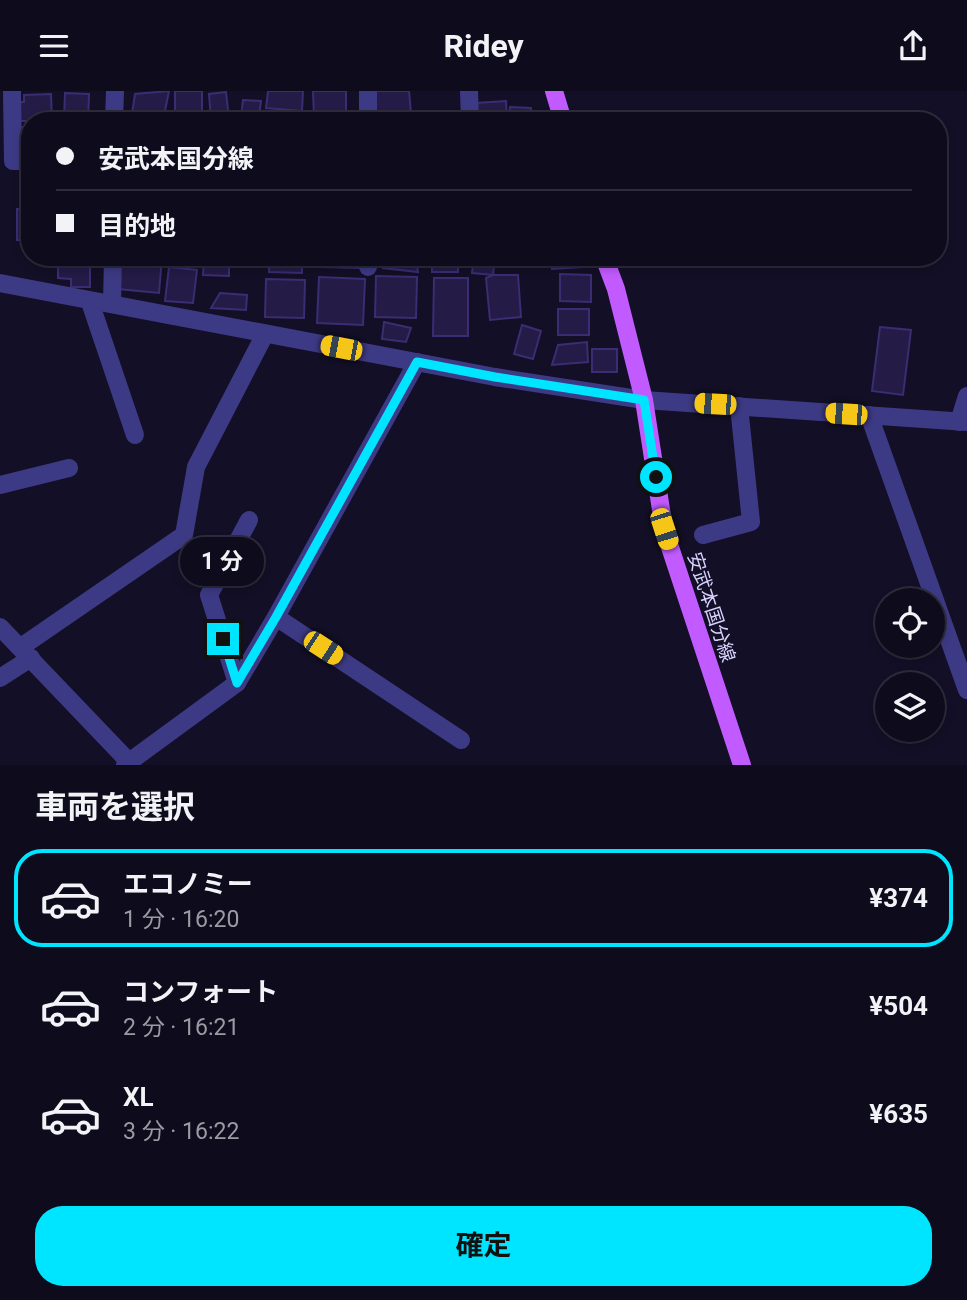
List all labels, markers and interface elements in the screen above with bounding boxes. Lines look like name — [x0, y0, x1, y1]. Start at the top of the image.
icon: menu — [35, 27, 73, 65]
text: Ridey — [443, 27, 524, 65]
icon: share — [894, 27, 932, 65]
text: 安武本国分線 — [98, 144, 254, 174]
text: 目的地 — [98, 211, 176, 241]
car — [319, 334, 364, 362]
car — [694, 392, 737, 416]
car — [825, 402, 868, 426]
route start — [640, 461, 672, 493]
car — [648, 506, 681, 552]
callout: 1 分 — [181, 538, 265, 587]
text: 1 分 — [201, 548, 243, 575]
street label: 安武本国分線 — [683, 549, 740, 665]
map controls — [875, 588, 945, 742]
button: locate — [875, 588, 945, 658]
route end — [207, 623, 239, 655]
car — [300, 628, 347, 668]
button: layers — [875, 672, 945, 742]
text: 車両を選択 — [35, 788, 195, 826]
icon: car — [39, 867, 102, 930]
text: エコノミー — [123, 869, 253, 899]
text: ¥374 — [869, 883, 928, 913]
text: 1 分 · 16:20 — [123, 906, 239, 933]
icon: car — [39, 975, 102, 1038]
text: コンフォート — [123, 977, 278, 1007]
text: ¥504 — [869, 991, 928, 1021]
text: 2 分 · 16:21 — [123, 1014, 239, 1041]
text: XL — [123, 1082, 154, 1112]
icon: car — [39, 1083, 102, 1146]
text: ¥635 — [869, 1099, 928, 1129]
text: 3 分 · 16:22 — [123, 1118, 239, 1145]
button: 確定 — [35, 1206, 932, 1286]

